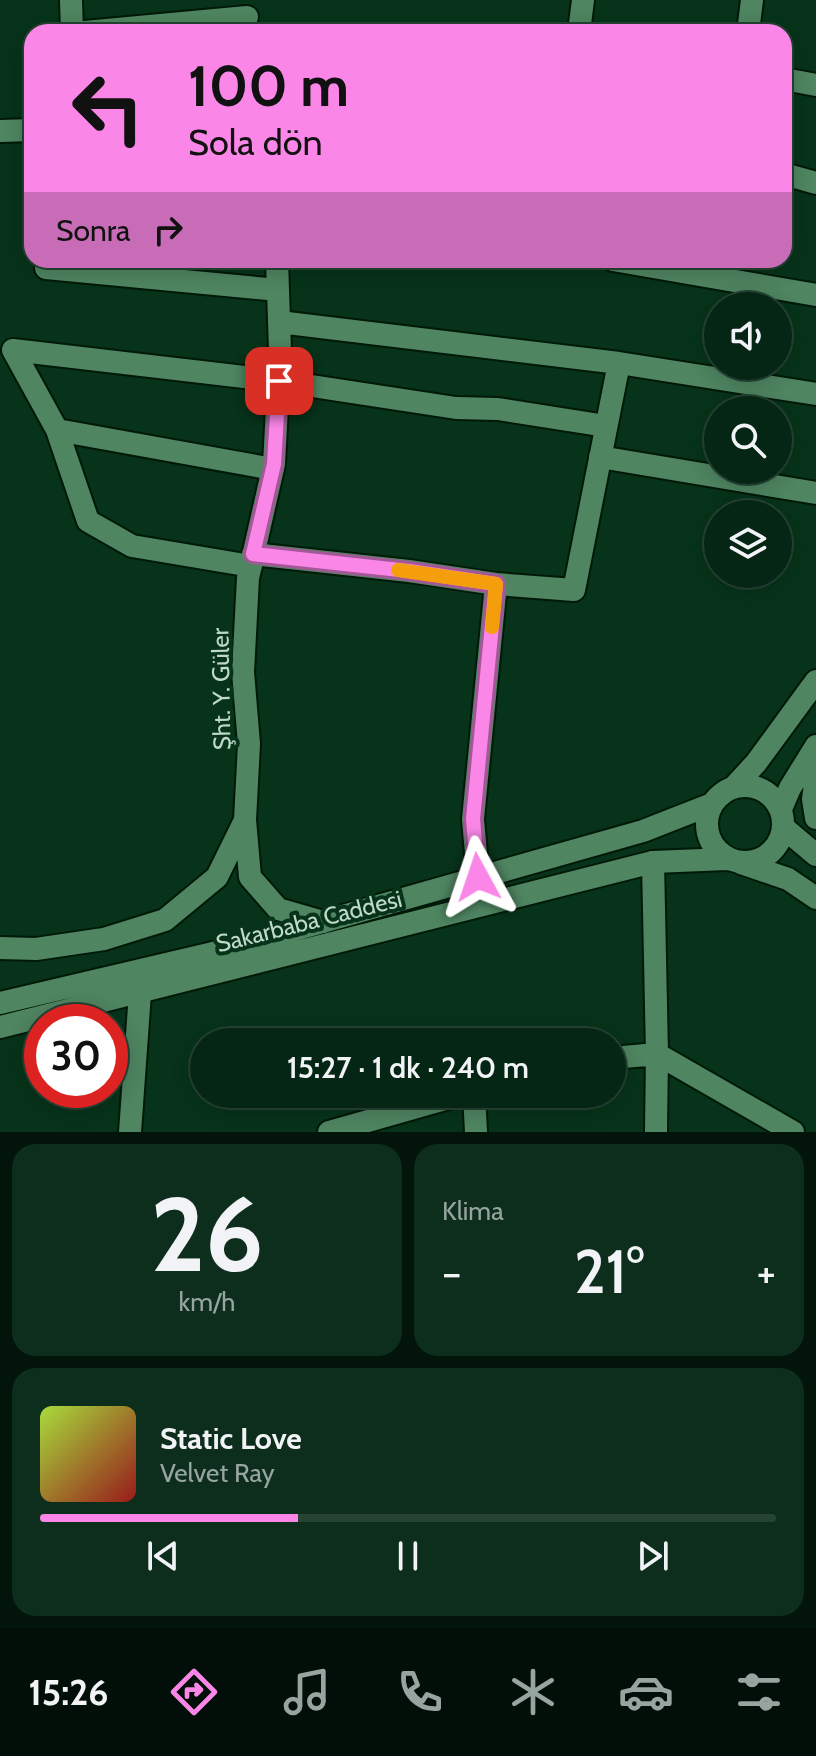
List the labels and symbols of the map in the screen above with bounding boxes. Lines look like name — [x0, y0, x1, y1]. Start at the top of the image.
pin — [245, 347, 313, 415]
street label: Şht. Y. Güler — [205, 627, 237, 750]
position arrow — [436, 835, 520, 919]
street label: Sakarbaba Caddesi — [213, 884, 405, 958]
speed limit sign: 30 — [24, 1004, 128, 1108]

